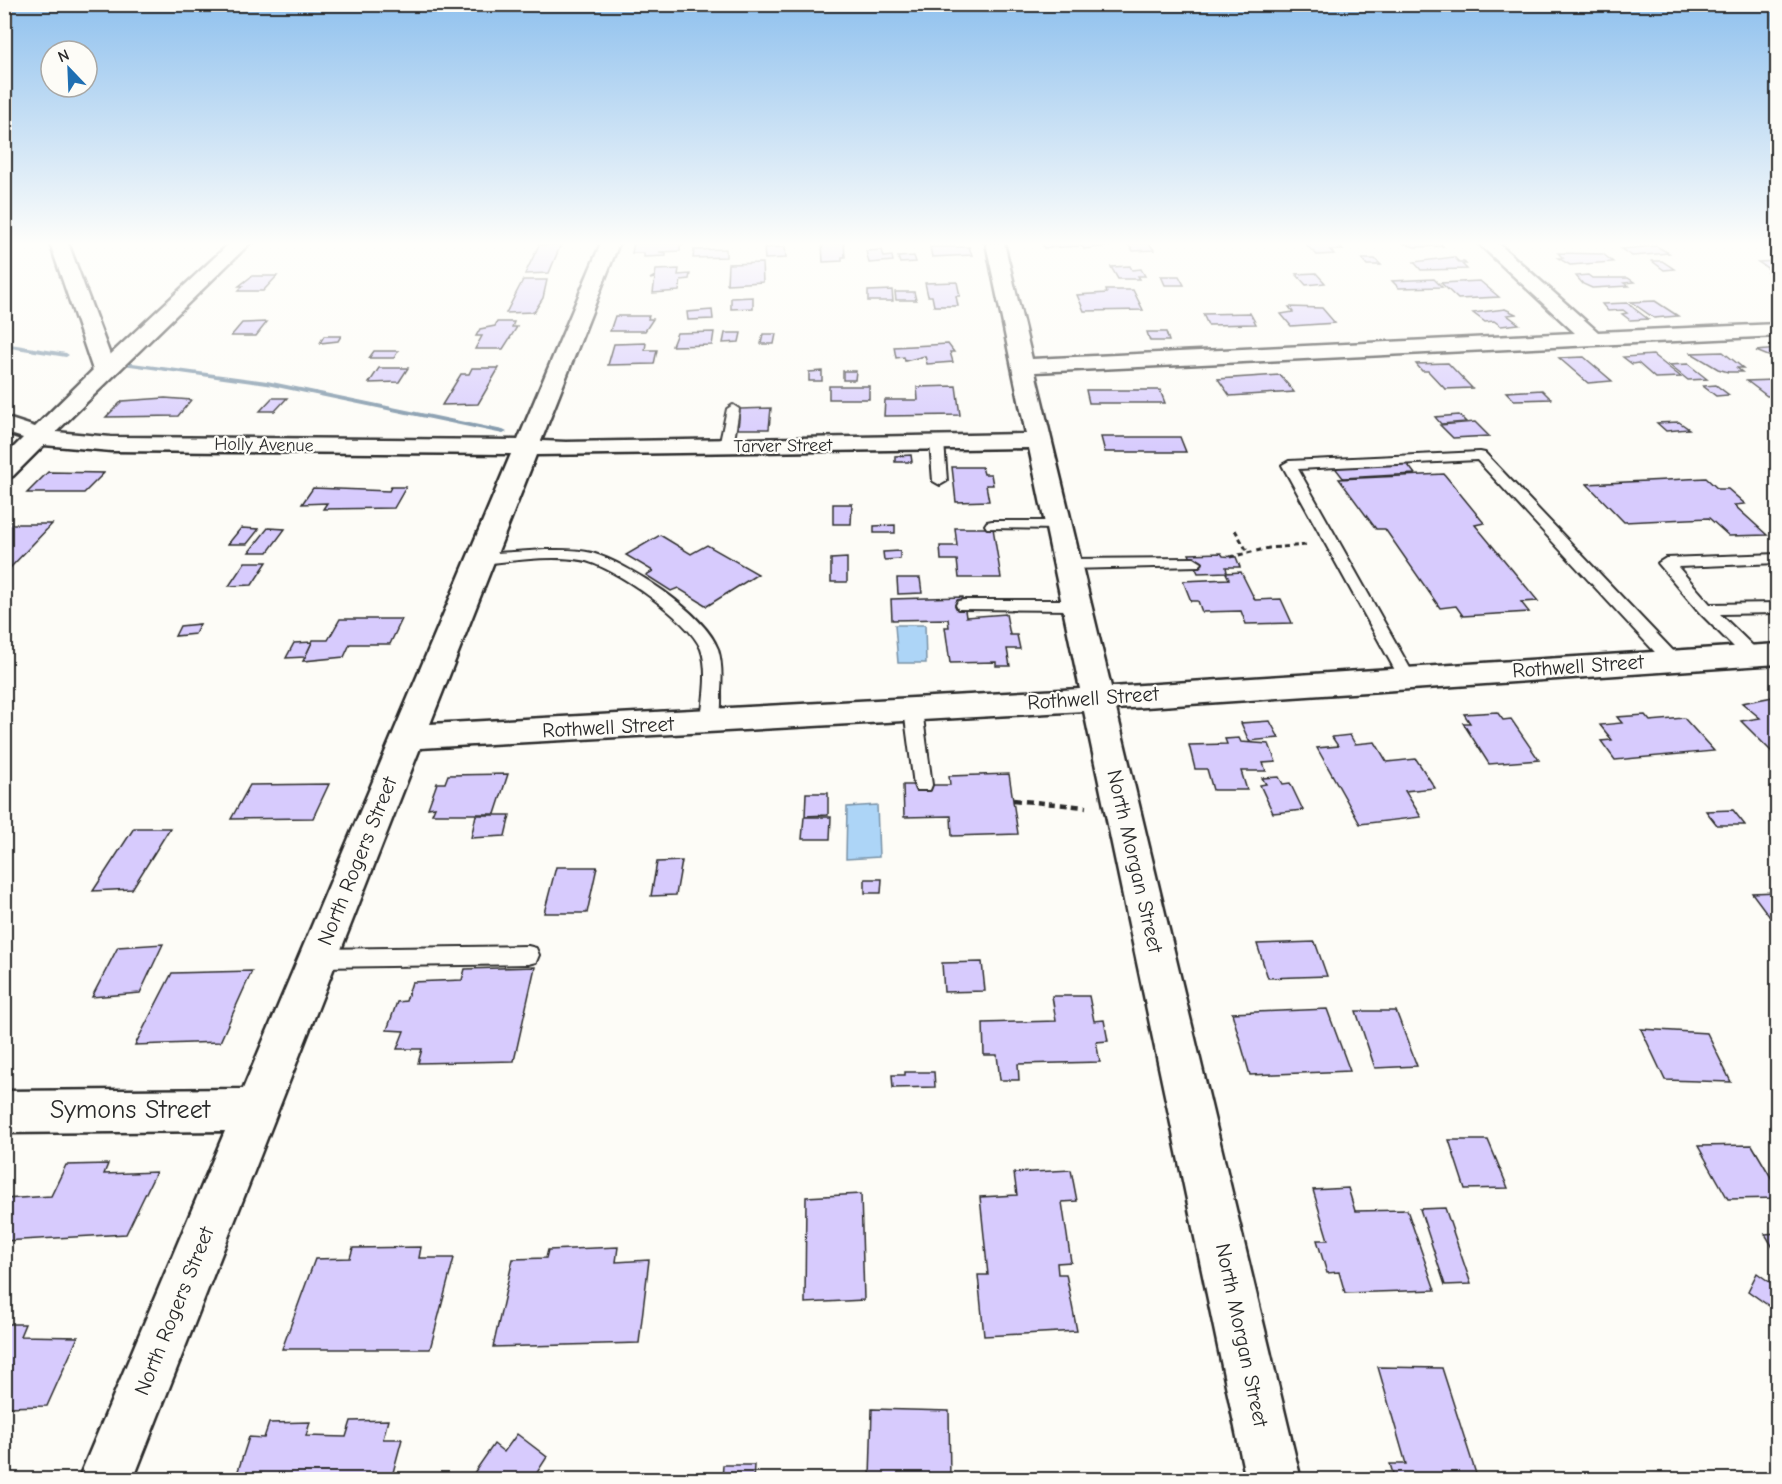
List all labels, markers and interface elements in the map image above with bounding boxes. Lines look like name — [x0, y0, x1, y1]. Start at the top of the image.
north arrow — [39, 39, 99, 99]
text: N — [55, 46, 72, 66]
street label: Holly Avenue — [214, 434, 314, 456]
street label: Tarver Street — [734, 435, 833, 457]
street label: Rothwell Street — [1511, 649, 1646, 683]
street label: Rothwell Street — [1026, 681, 1161, 715]
street label: Rothwell Street — [541, 712, 675, 742]
street label: North Morgan Street — [1102, 767, 1168, 956]
street label: North Rogers Street — [312, 772, 402, 949]
street label: Symons Street — [50, 1095, 212, 1125]
street label: North Rogers Street — [129, 1222, 219, 1399]
street label: North Morgan Street — [1211, 1241, 1273, 1430]

